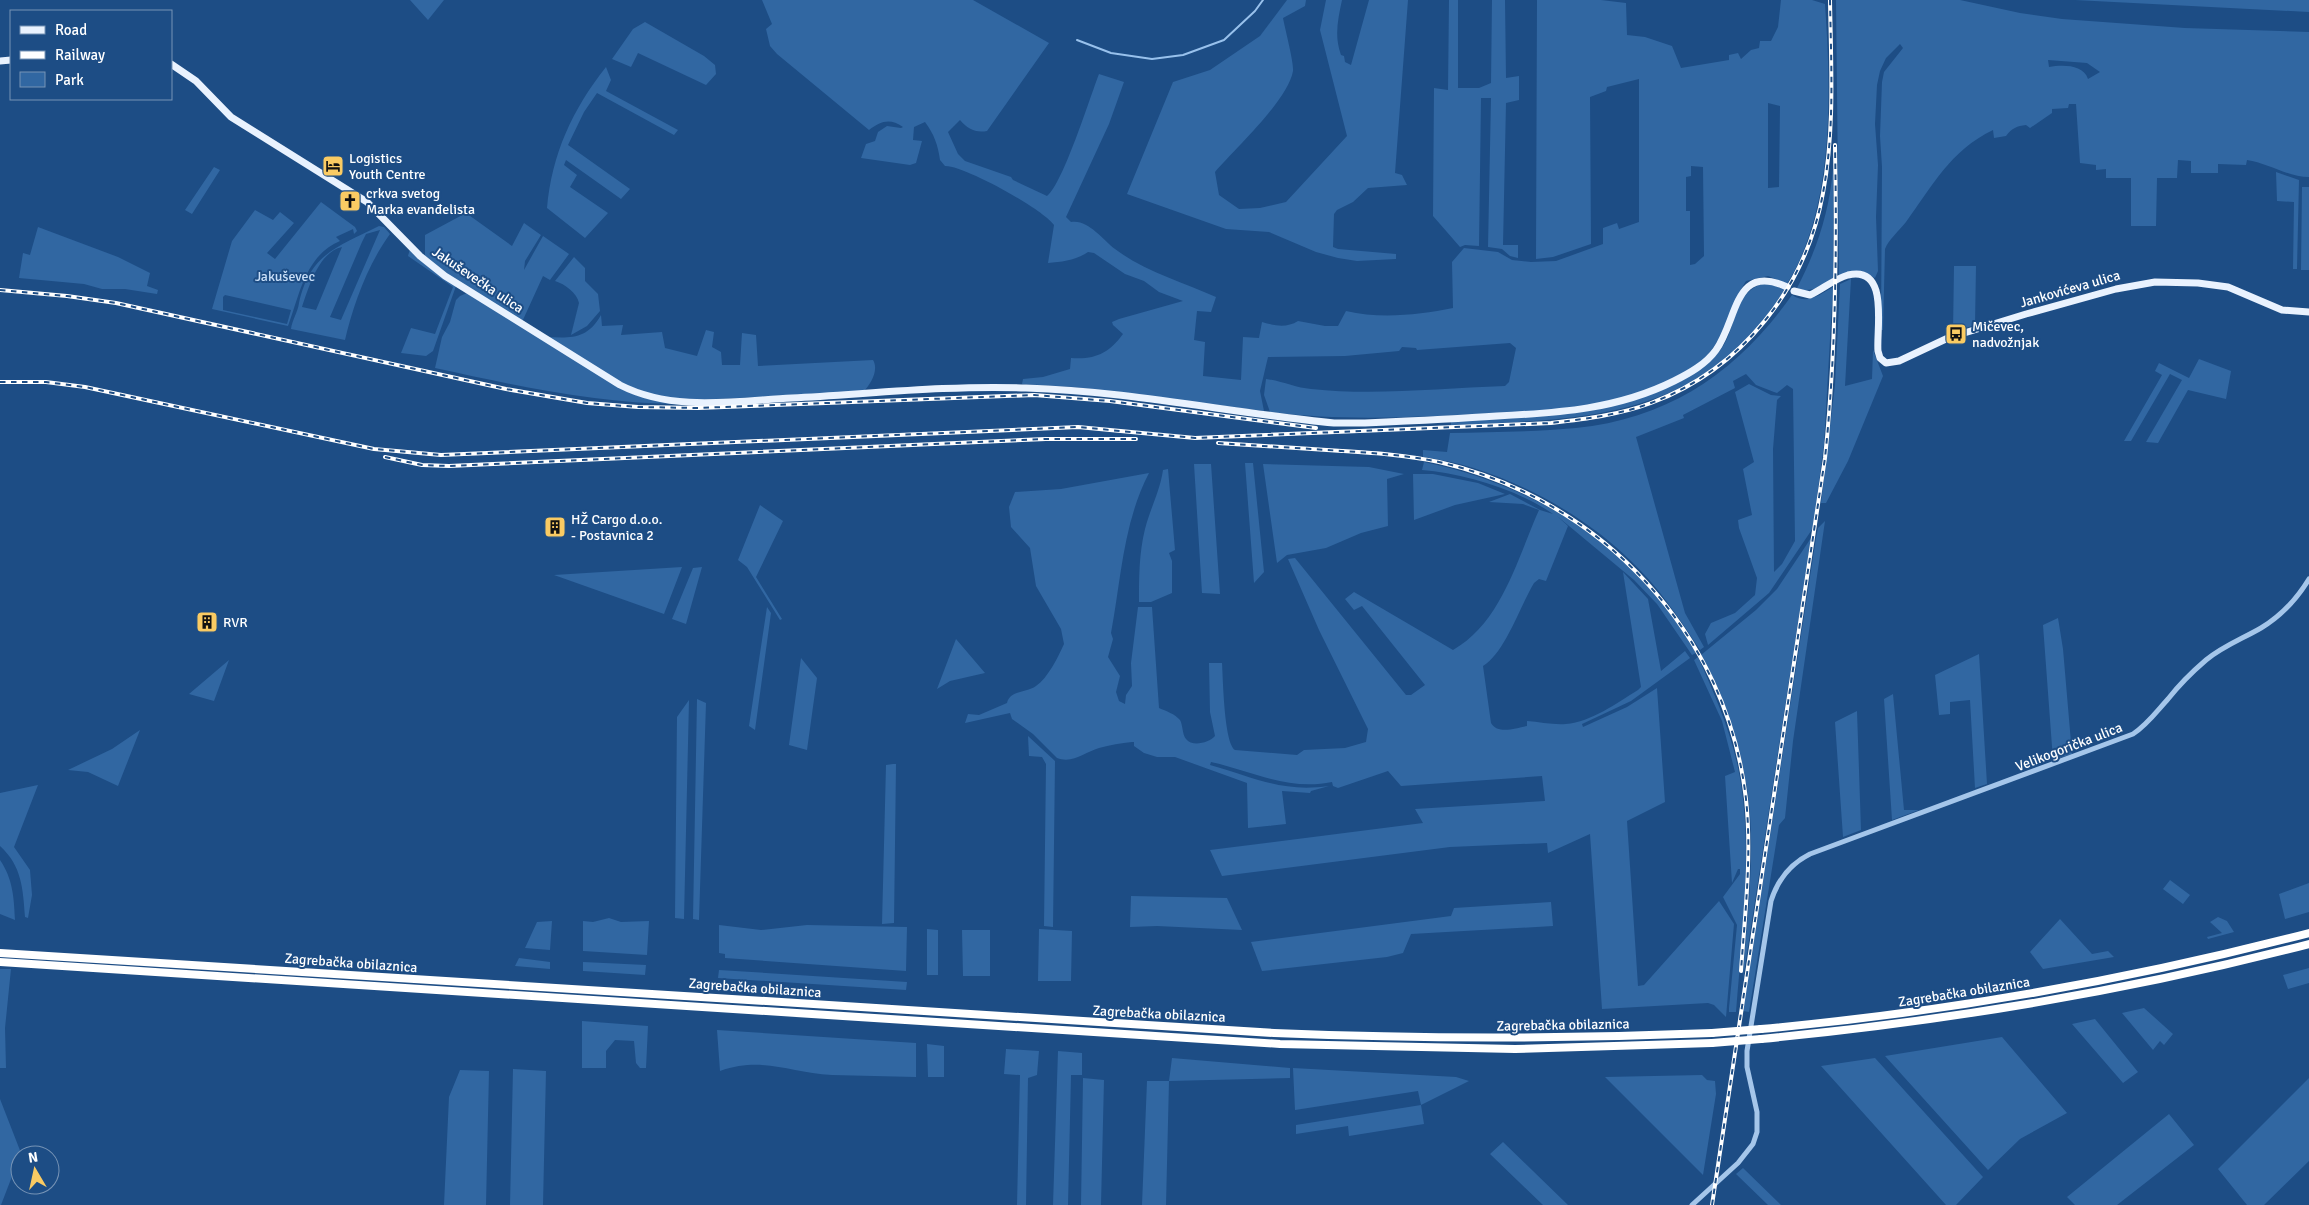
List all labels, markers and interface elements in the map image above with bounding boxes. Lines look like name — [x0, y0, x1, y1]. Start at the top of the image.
legend — [10, 10, 172, 100]
text: Road — [55, 21, 87, 39]
text: Railway — [55, 46, 105, 64]
text: Park — [55, 71, 84, 89]
place label: Logistics Youth Centre — [349, 150, 426, 183]
hotel icon: Logistics Youth Centre — [321, 154, 345, 178]
place label: crkva svetog Marka evanđelista — [366, 185, 475, 218]
church icon: crkva svetog Marka evanđelista — [338, 189, 362, 213]
street label: Jakuševečka ulica — [429, 243, 527, 317]
street label: Jankovićeva ulica — [2018, 267, 2122, 311]
park label: Jakuševec — [255, 268, 315, 285]
place label: Mičevec, nadvožnjak — [1972, 318, 2039, 351]
bus stop icon: Mičevec, nadvožnjak — [1944, 322, 1968, 346]
place label: HŽ Cargo d.o.o. - Postavnica 2 — [571, 511, 662, 544]
building icon: HŽ Cargo d.o.o. - Postavnica 2 — [543, 515, 567, 539]
building icon: RVR — [195, 610, 219, 634]
place label: RVR — [223, 614, 248, 631]
street label: Velikogorička ulica — [2013, 719, 2125, 775]
street label: Zagrebačka obilaznica — [284, 950, 418, 976]
street label: Zagrebačka obilaznica — [1897, 973, 2031, 1011]
street label: Zagrebačka obilaznica — [688, 975, 822, 1001]
street label: Zagrebačka obilaznica — [1092, 1002, 1226, 1026]
street label: Zagrebačka obilaznica — [1496, 1015, 1630, 1035]
north arrow — [10, 1145, 60, 1195]
text: N — [27, 1148, 39, 1167]

